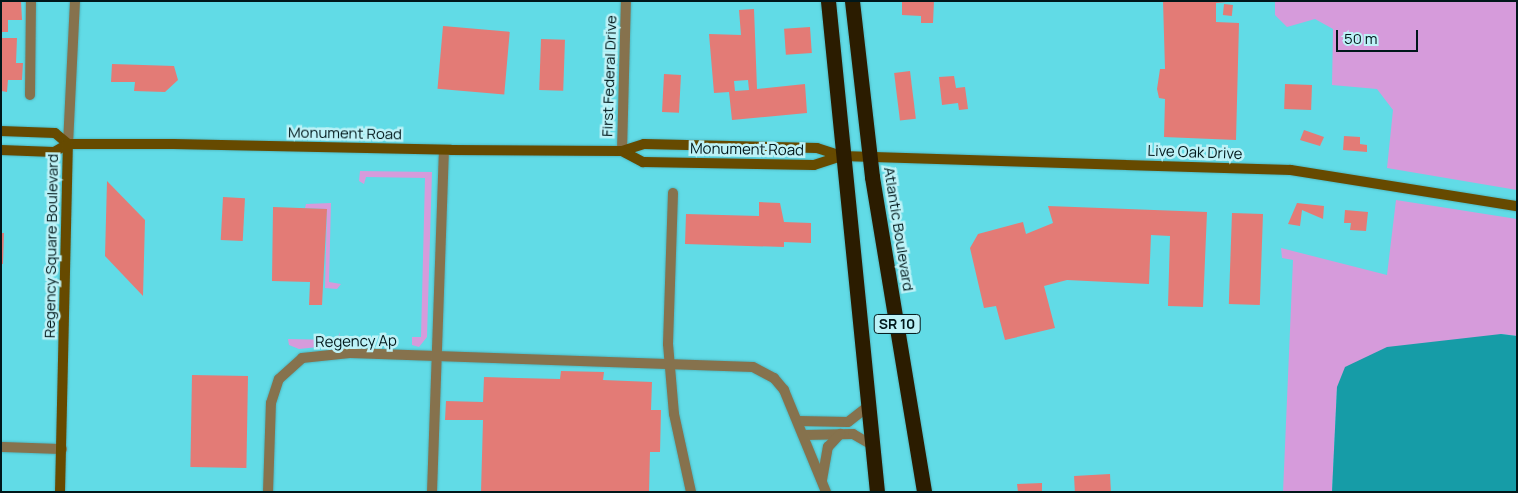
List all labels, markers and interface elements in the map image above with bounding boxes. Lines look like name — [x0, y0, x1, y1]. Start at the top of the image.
street label: First Federal Drive — [598, 15, 620, 137]
scale bar — [1338, 20, 1420, 52]
text: 50 m — [1344, 28, 1378, 49]
street label: Monument Road — [288, 123, 402, 143]
street label: Monument Road — [690, 139, 804, 159]
street label: Live Oak Drive — [1147, 141, 1243, 163]
street label: Regency Square Boulevard — [40, 154, 62, 338]
street label: Atlantic Boulevard — [880, 166, 918, 292]
road number: SR 10 — [873, 312, 921, 336]
street label: Regency Ap — [315, 331, 397, 351]

